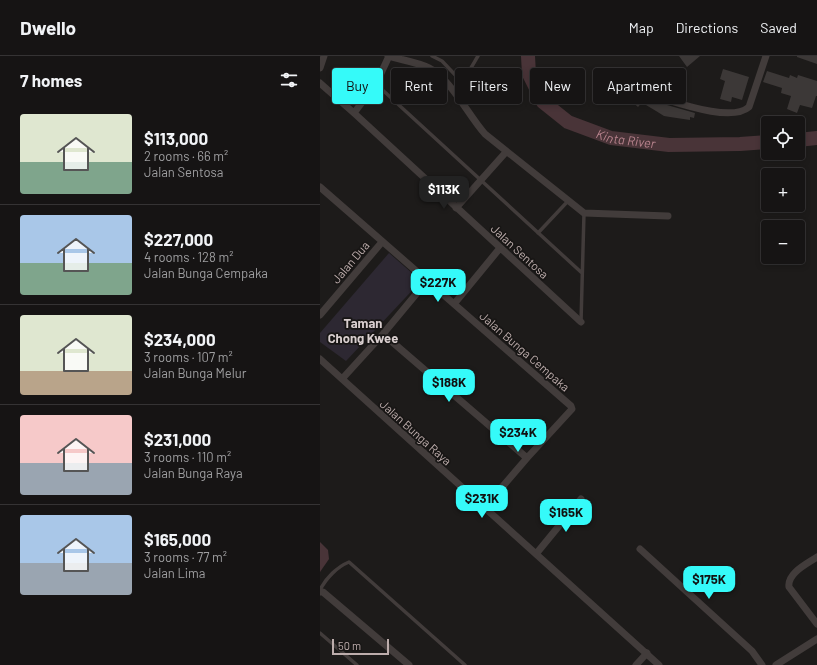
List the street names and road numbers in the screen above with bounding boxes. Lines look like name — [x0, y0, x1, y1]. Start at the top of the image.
street label: Jalan Sentosa — [488, 221, 552, 281]
street label: Jalan Dua — [328, 238, 372, 286]
street label: Jalan Bunga Cempaka — [477, 308, 573, 394]
street label: Jalan Bunga Raya — [378, 396, 454, 468]

